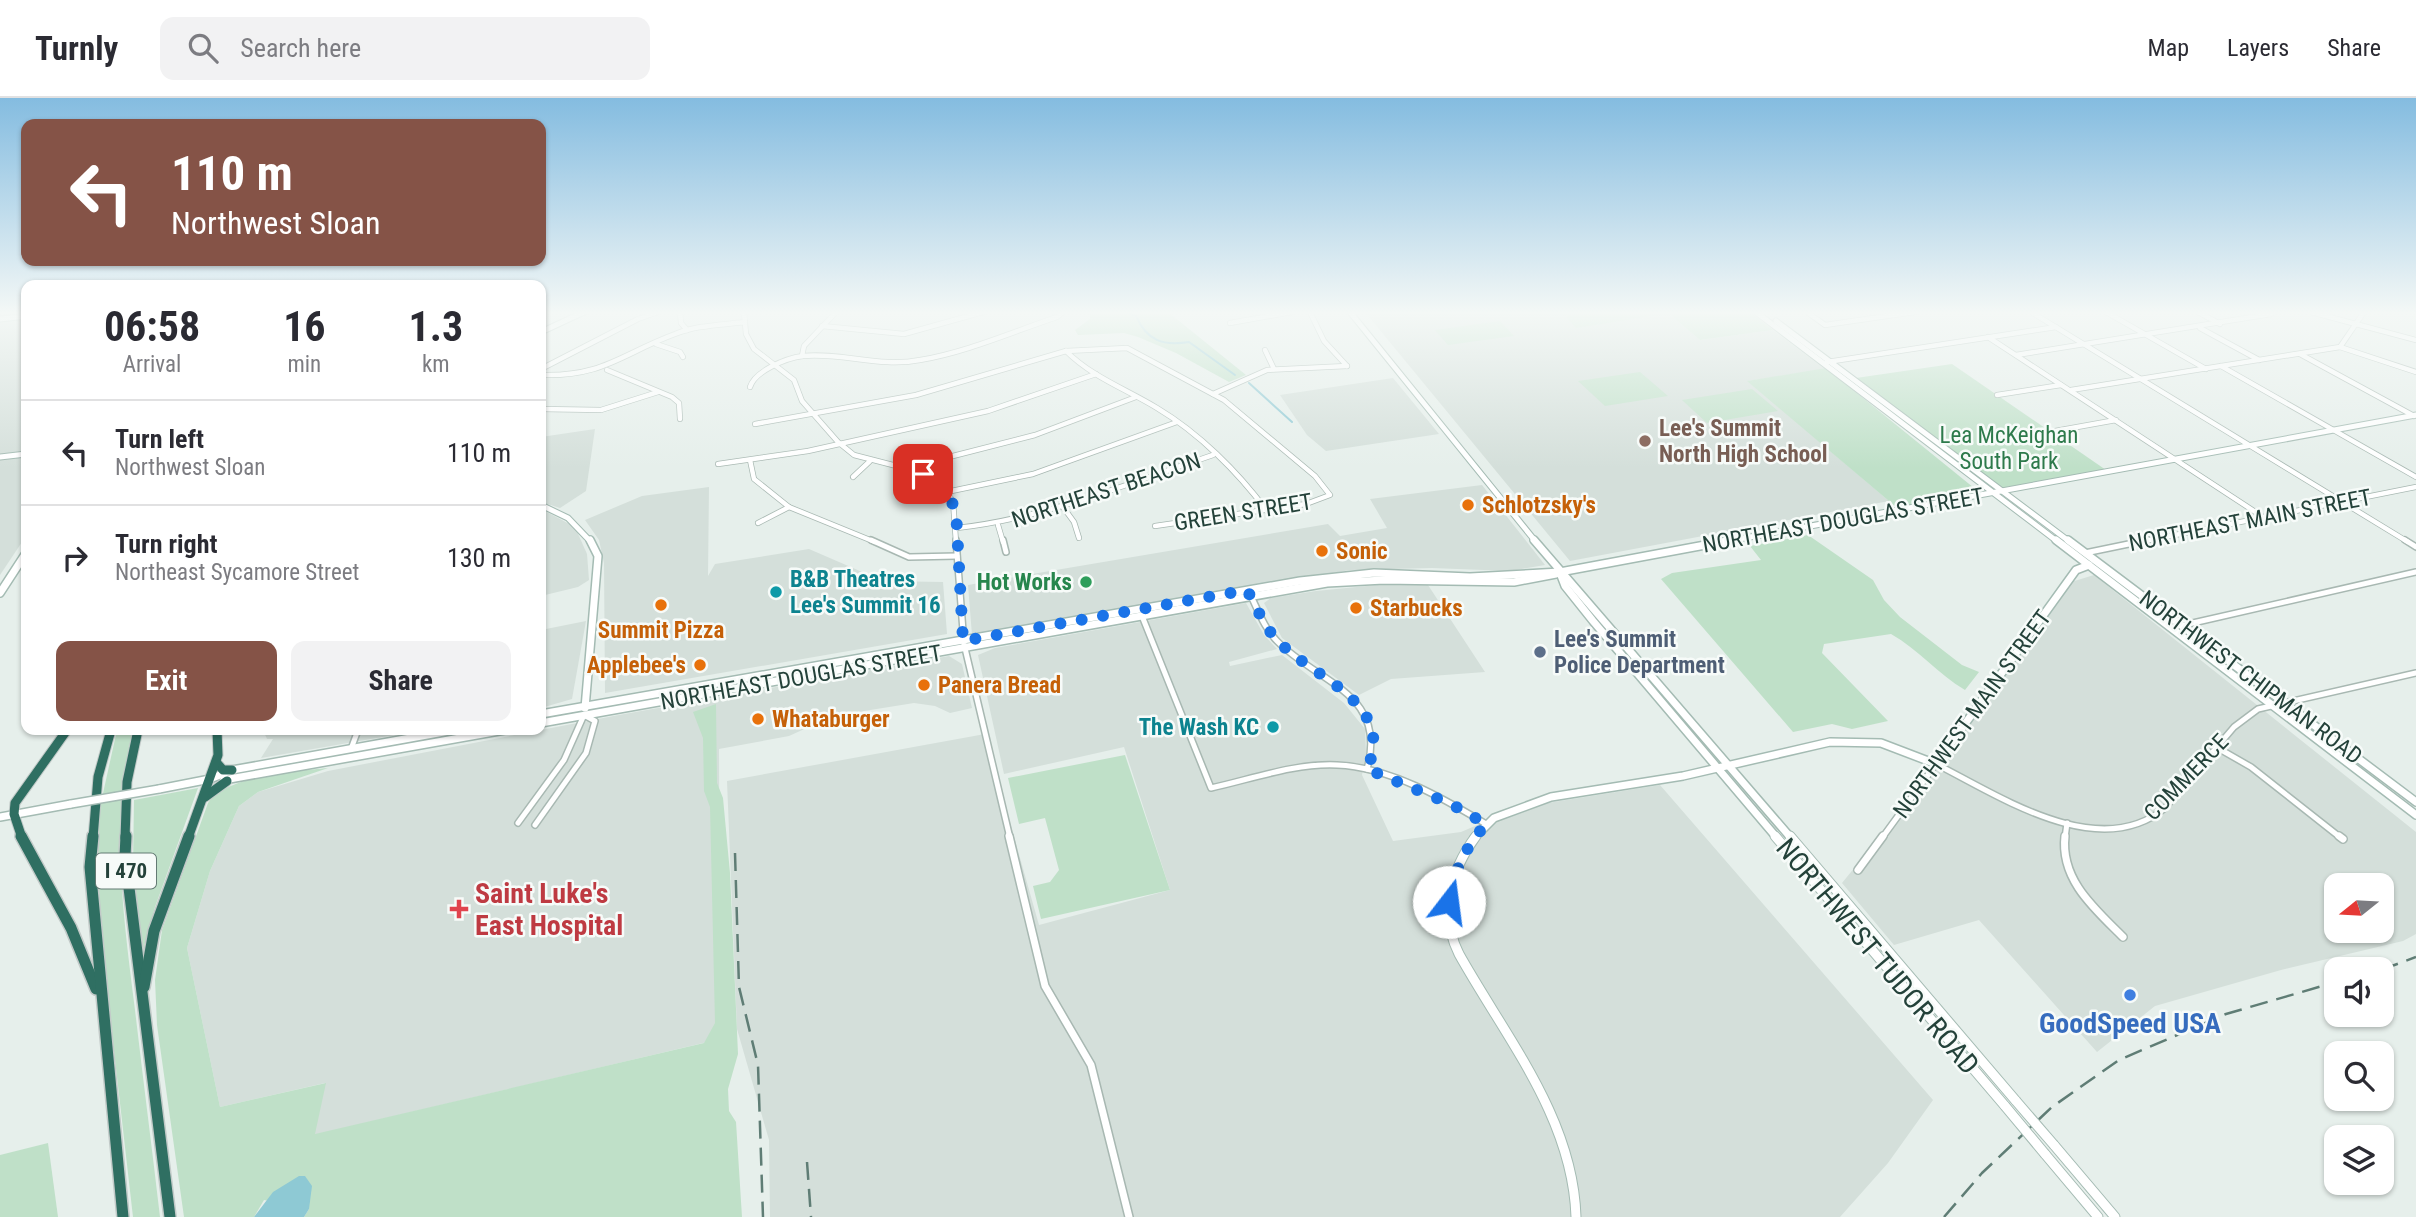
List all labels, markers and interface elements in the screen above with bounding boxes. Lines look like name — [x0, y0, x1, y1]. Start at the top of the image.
search box — [160, 17, 650, 80]
text: Turnly — [35, 29, 118, 68]
icon: search — [184, 29, 222, 67]
text: Search here — [240, 33, 361, 63]
text: Map — [2148, 34, 2189, 62]
text: Layers — [2227, 34, 2289, 62]
text: Share — [2327, 34, 2381, 62]
text: 110 m — [171, 145, 293, 202]
icon: left — [56, 147, 147, 238]
text: Northwest Sloan — [171, 204, 380, 242]
text: 06:58 — [104, 302, 200, 351]
text: 16 — [283, 302, 326, 351]
text: 1.3 — [408, 302, 463, 351]
text: Arrival — [123, 351, 181, 378]
text: min — [287, 351, 321, 378]
text: km — [422, 351, 450, 378]
place label: Lee's Summit North High School — [1659, 415, 1827, 468]
park label: Lea McKeighan South Park — [1940, 422, 2078, 475]
text: Turn left — [115, 424, 204, 454]
marker: Lee's Summit North High School — [1637, 433, 1653, 449]
icon: left — [56, 434, 94, 472]
text: 110 m — [447, 438, 511, 468]
pin — [893, 444, 953, 504]
street label: NORTHEAST BEACON — [1008, 447, 1204, 534]
text: Northwest Sloan — [115, 454, 266, 481]
icon: arrive — [904, 455, 942, 493]
street label: NORTHEAST DOUGLAS STREET — [1700, 482, 1986, 559]
street label: NORTHEAST MAIN STREET — [2127, 484, 2374, 557]
street label: GREEN STREET — [1172, 488, 1314, 537]
place label: Schlotzsky's — [1482, 492, 1596, 519]
marker: Schlotzsky's — [1460, 497, 1476, 513]
text: Turn right — [115, 529, 217, 559]
place label: Sonic — [1336, 538, 1388, 565]
icon: right — [56, 539, 94, 577]
text: 130 m — [447, 543, 511, 573]
marker: Sonic — [1314, 543, 1330, 559]
text: Northeast Sycamore Street — [115, 559, 359, 586]
place label: B&B Theatres Lee's Summit 16 — [790, 566, 941, 619]
place label: Hot Works — [977, 569, 1072, 596]
marker: Hot Works — [1078, 574, 1094, 590]
marker: B&B Theatres Lee's Summit 16 — [768, 584, 784, 600]
street label: NORTHWEST CHIPMAN ROAD — [2134, 585, 2367, 770]
place label: Starbucks — [1370, 595, 1463, 622]
marker: Summit Pizza — [653, 597, 669, 613]
marker: Starbucks — [1348, 600, 1364, 616]
street label: NORTHWEST MAIN STREET — [1888, 605, 2057, 824]
place label: Summit Pizza — [598, 617, 724, 644]
place label: Lee's Summit Police Department — [1554, 626, 1725, 679]
street label: NORTHEAST DOUGLAS STREET — [658, 639, 944, 716]
button: Exit — [56, 641, 277, 721]
button: Share — [291, 641, 511, 721]
marker: Lee's Summit Police Department — [1532, 644, 1548, 660]
place label: Applebee's — [587, 652, 686, 679]
marker: Applebee's — [692, 657, 708, 673]
place label: Panera Bread — [938, 672, 1061, 699]
marker: Panera Bread — [916, 677, 932, 693]
place label: Whataburger — [772, 706, 890, 733]
marker: Whataburger — [750, 711, 766, 727]
place label: The Wash KC — [1139, 714, 1259, 741]
marker: The Wash KC — [1265, 719, 1281, 735]
street label: COMMERCE — [2139, 729, 2234, 826]
street label: NORTHWEST TUDOR ROAD — [1769, 832, 1986, 1081]
road number: I 470 — [96, 854, 156, 888]
position arrow — [1412, 865, 1486, 939]
north arrow — [2324, 873, 2394, 943]
map controls — [2324, 873, 2394, 1195]
place label: Saint Luke's East Hospital — [475, 877, 623, 942]
marker: Saint Luke's East Hospital — [449, 899, 469, 919]
button: sound — [2324, 957, 2394, 1027]
marker: GoodSpeed USA — [2122, 987, 2138, 1003]
place label: GoodSpeed USA — [2039, 1007, 2221, 1040]
button: search — [2324, 1041, 2394, 1111]
button: layers — [2324, 1125, 2394, 1195]

